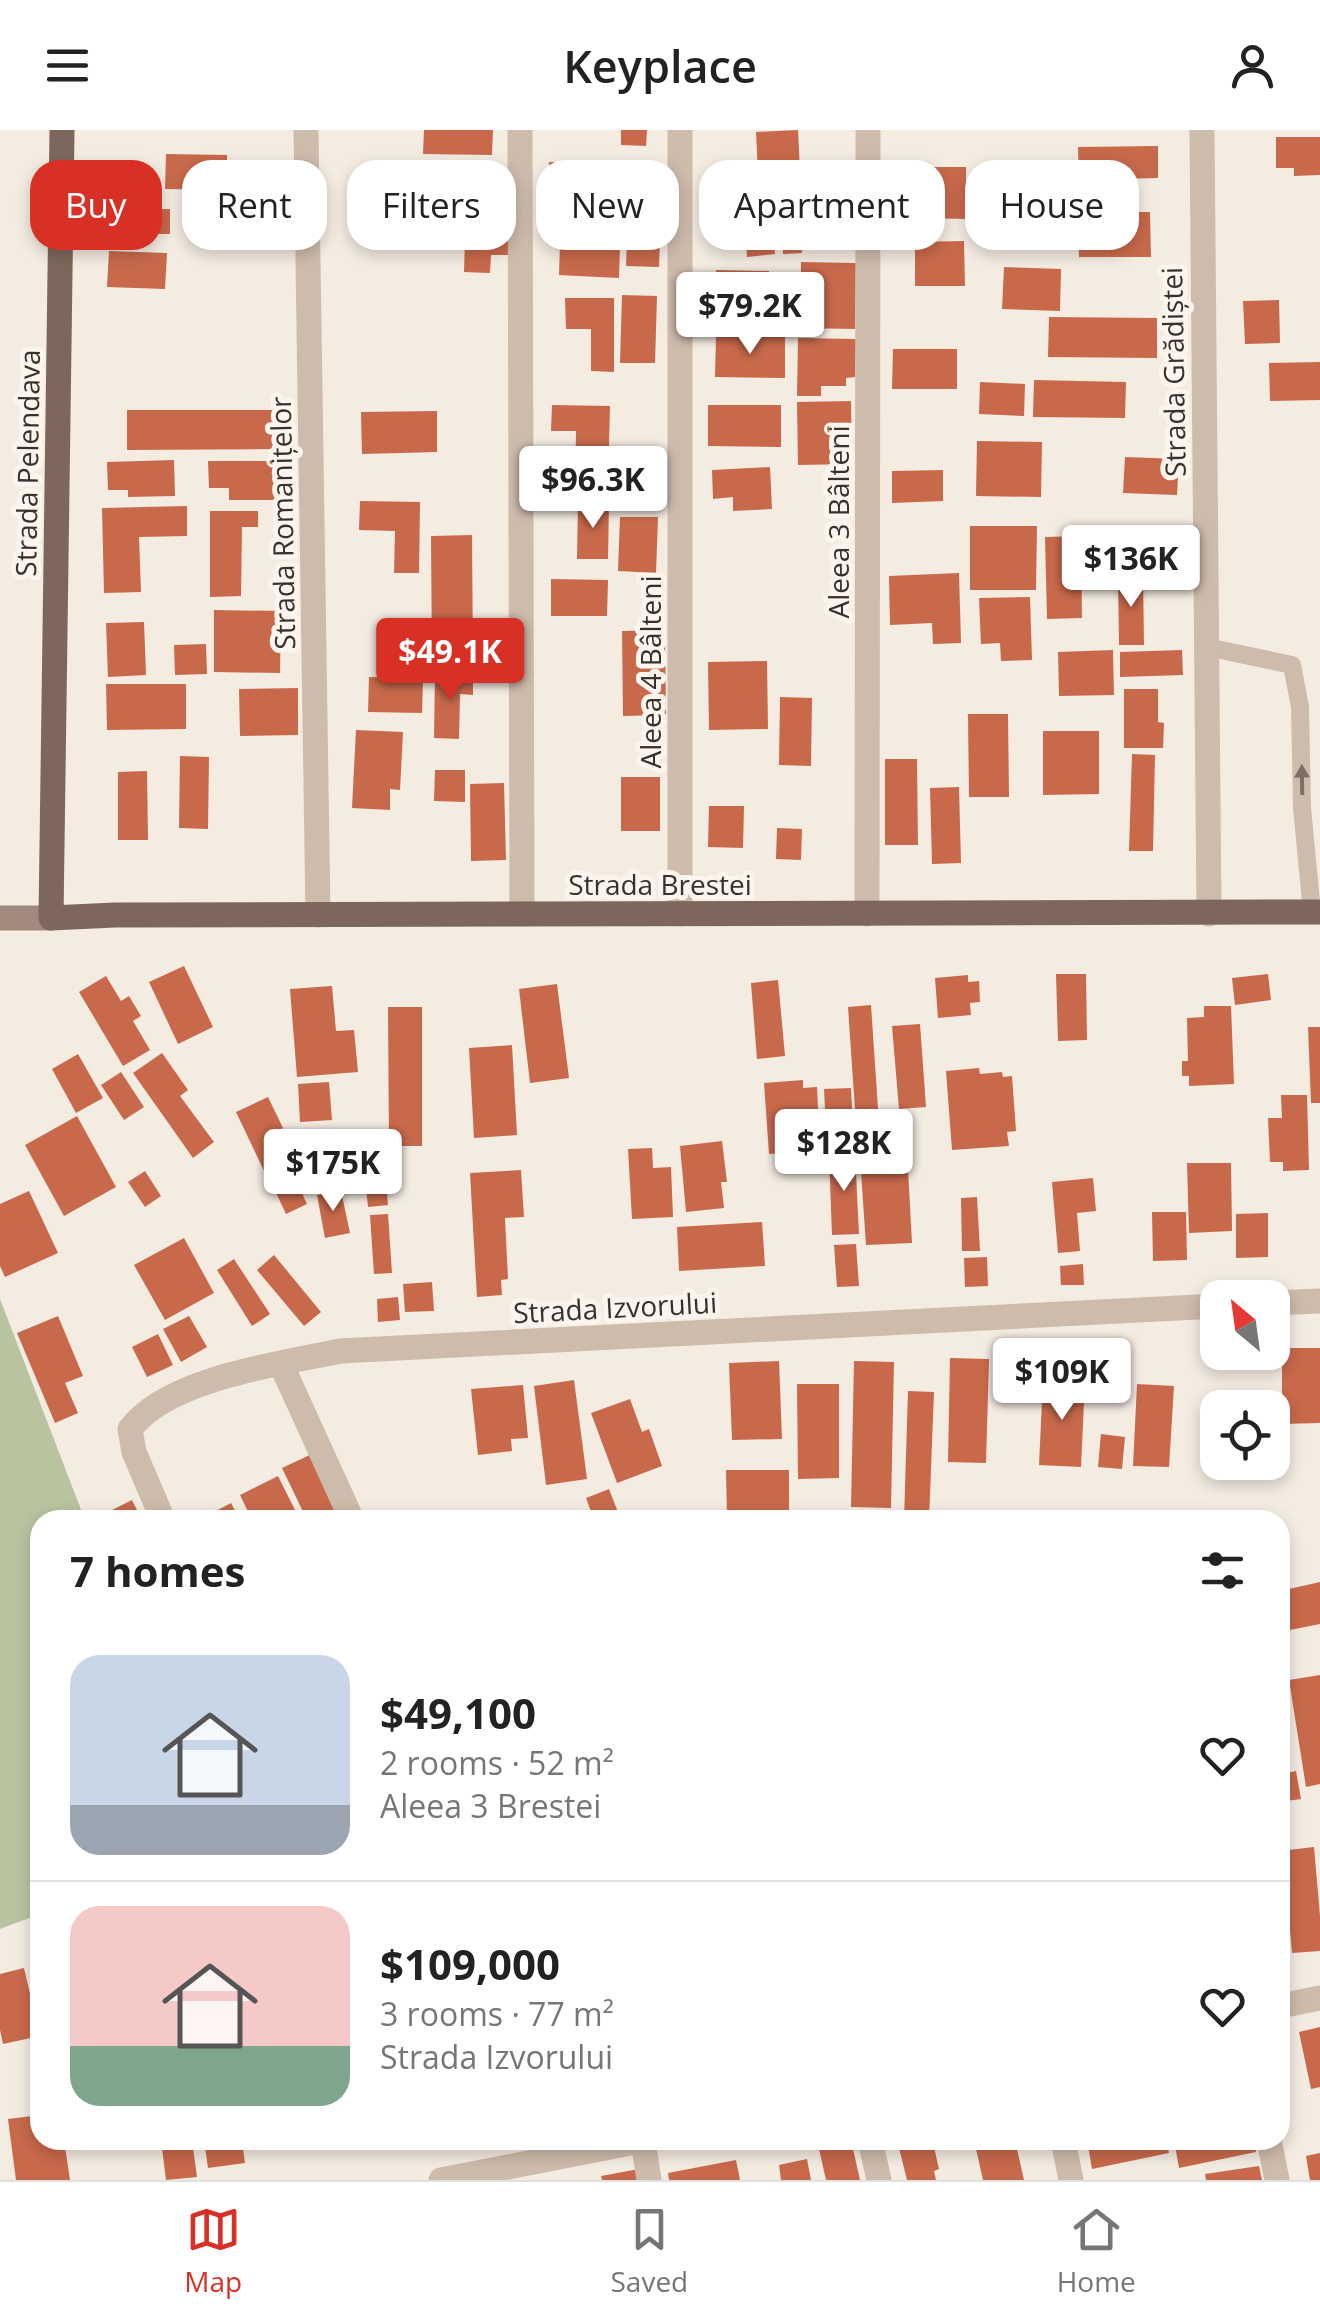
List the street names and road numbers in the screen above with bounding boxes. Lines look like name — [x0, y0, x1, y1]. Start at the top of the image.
street label: Strada Grădiștei — [1152, 267, 1194, 477]
street label: Strada Pelendava — [6, 349, 48, 577]
street label: Strada Romanițelor — [261, 396, 303, 650]
street label: Aleea 3 Bâlteni — [819, 426, 857, 619]
street label: Aleea 4 Bâlteni — [631, 576, 669, 769]
street label: Strada Brestei — [568, 865, 752, 903]
street label: Strada Izvorului — [512, 1283, 718, 1331]

